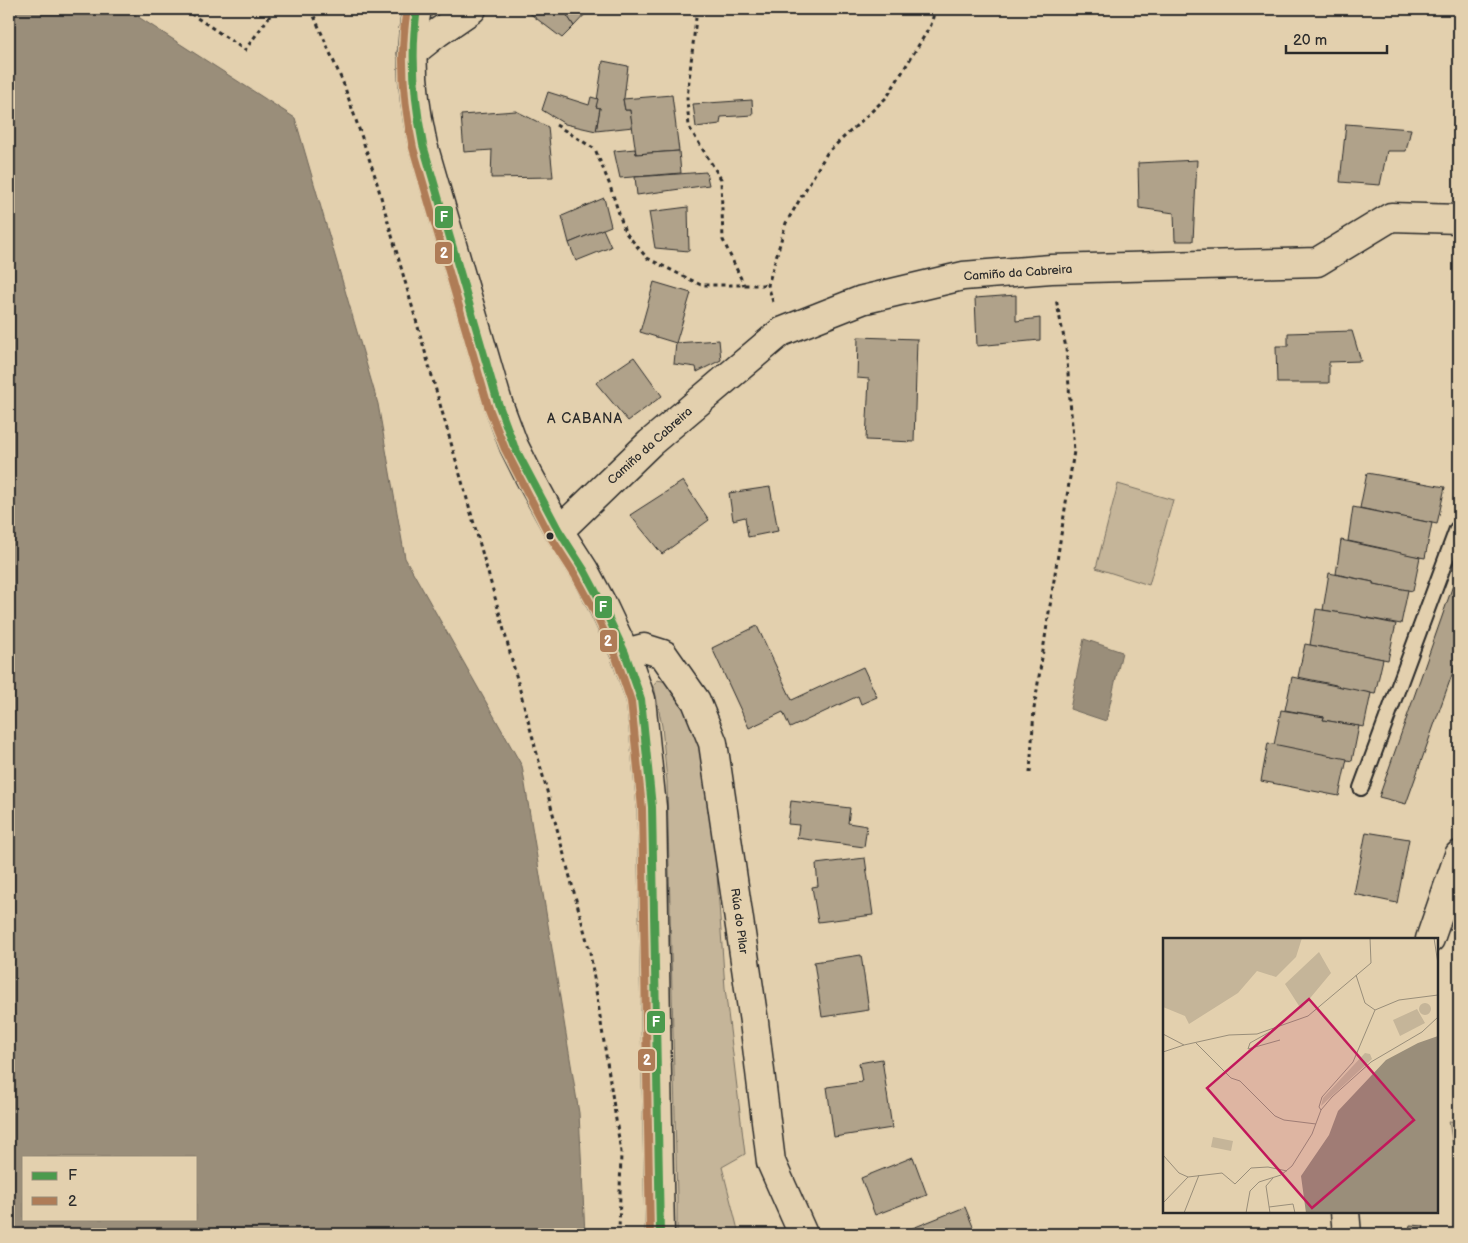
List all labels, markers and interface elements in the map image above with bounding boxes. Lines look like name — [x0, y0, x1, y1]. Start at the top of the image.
scale bar — [1286, 22, 1387, 54]
text: 20 m — [1293, 31, 1327, 50]
line badge: F — [434, 205, 454, 229]
text: F — [440, 209, 449, 226]
line badge: 2 — [434, 241, 453, 265]
text: 2 — [440, 245, 449, 262]
street label: Camiño da Cabreira — [963, 262, 1073, 284]
street label: Camiño da Cabreira — [605, 404, 696, 488]
district label: A CABANA — [547, 410, 623, 427]
unlabelled marker — [545, 531, 555, 541]
line badge: F — [594, 595, 613, 619]
text: F — [599, 599, 608, 616]
line badge: 2 — [599, 629, 618, 653]
text: 2 — [604, 633, 613, 650]
street label: Rúa do Pilar — [727, 887, 751, 955]
inset map — [1163, 938, 1438, 1213]
line badge: F — [646, 1010, 666, 1034]
text: F — [652, 1014, 661, 1031]
line badge: 2 — [637, 1048, 656, 1072]
text: 2 — [643, 1052, 652, 1069]
legend — [22, 1156, 198, 1220]
text: F — [68, 1166, 77, 1185]
text: 2 — [68, 1192, 77, 1211]

